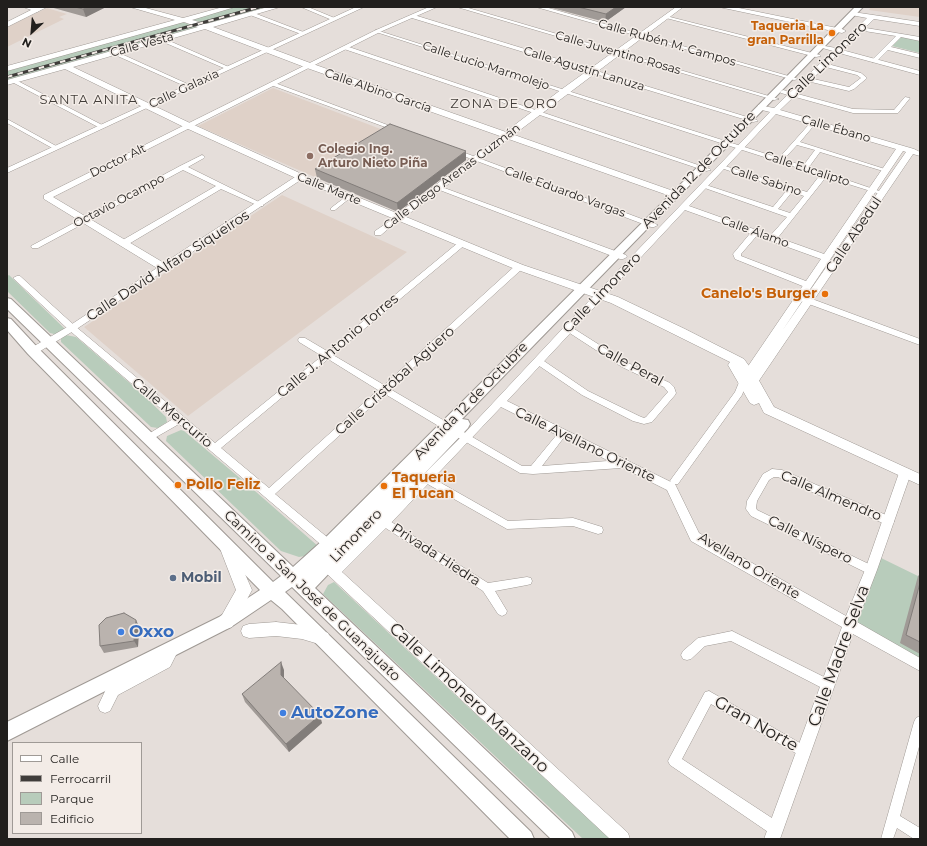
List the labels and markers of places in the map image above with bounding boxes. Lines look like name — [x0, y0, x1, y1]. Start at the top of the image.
place label: Taqueria La gran Parrilla — [747, 19, 824, 47]
marker: Taqueria La gran Parrilla — [827, 28, 837, 38]
place label: Colegio Ing. Arturo Nieto Piña — [318, 142, 428, 170]
marker: Colegio Ing. Arturo Nieto Piña — [305, 151, 315, 161]
place label: Canelo's Burger — [701, 286, 817, 302]
marker: Canelo's Burger — [820, 289, 830, 299]
place label: Taqueria El Tucan — [392, 470, 456, 502]
place label: Pollo Feliz — [186, 477, 260, 493]
marker: Pollo Feliz — [173, 480, 183, 490]
marker: Taqueria El Tucan — [379, 481, 389, 491]
place label: Mobil — [181, 570, 222, 586]
marker: Mobil — [168, 573, 178, 583]
place label: Oxxo — [129, 622, 174, 642]
marker: Oxxo — [116, 627, 126, 637]
place label: AutoZone — [291, 703, 379, 723]
marker: AutoZone — [278, 708, 288, 718]

